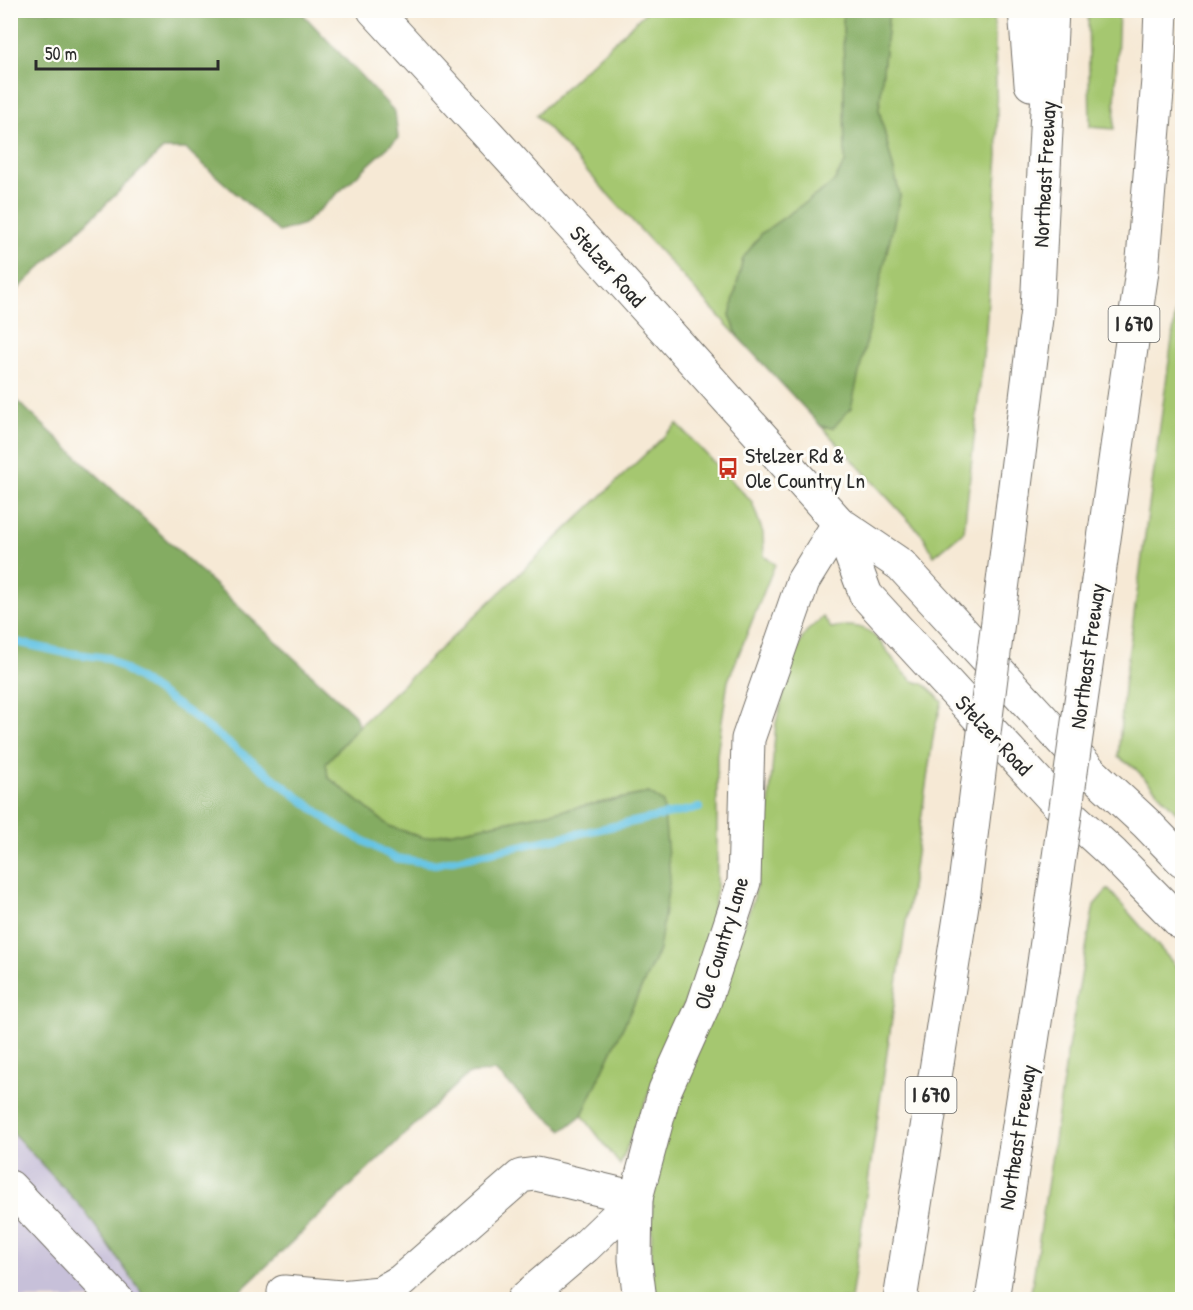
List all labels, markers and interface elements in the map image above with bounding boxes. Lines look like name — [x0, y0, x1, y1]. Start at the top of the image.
scale bar — [36, 33, 218, 71]
text: 50 m — [45, 41, 77, 66]
street label: Northeast Freeway — [1025, 100, 1063, 248]
street label: Stelzer Road — [563, 219, 653, 314]
road number: I 670 — [1108, 306, 1160, 342]
place label: Stelzer Rd & Ole Country Ln — [745, 440, 865, 495]
bus stop icon: Stelzer Rd & Ole Country Ln — [716, 456, 740, 480]
street label: Northeast Freeway — [1062, 581, 1112, 731]
street label: Stelzer Road — [949, 688, 1039, 782]
street label: Ole Country Lane — [687, 873, 756, 1013]
street label: Northeast Freeway — [991, 1062, 1043, 1212]
road number: I 670 — [906, 1077, 956, 1113]

